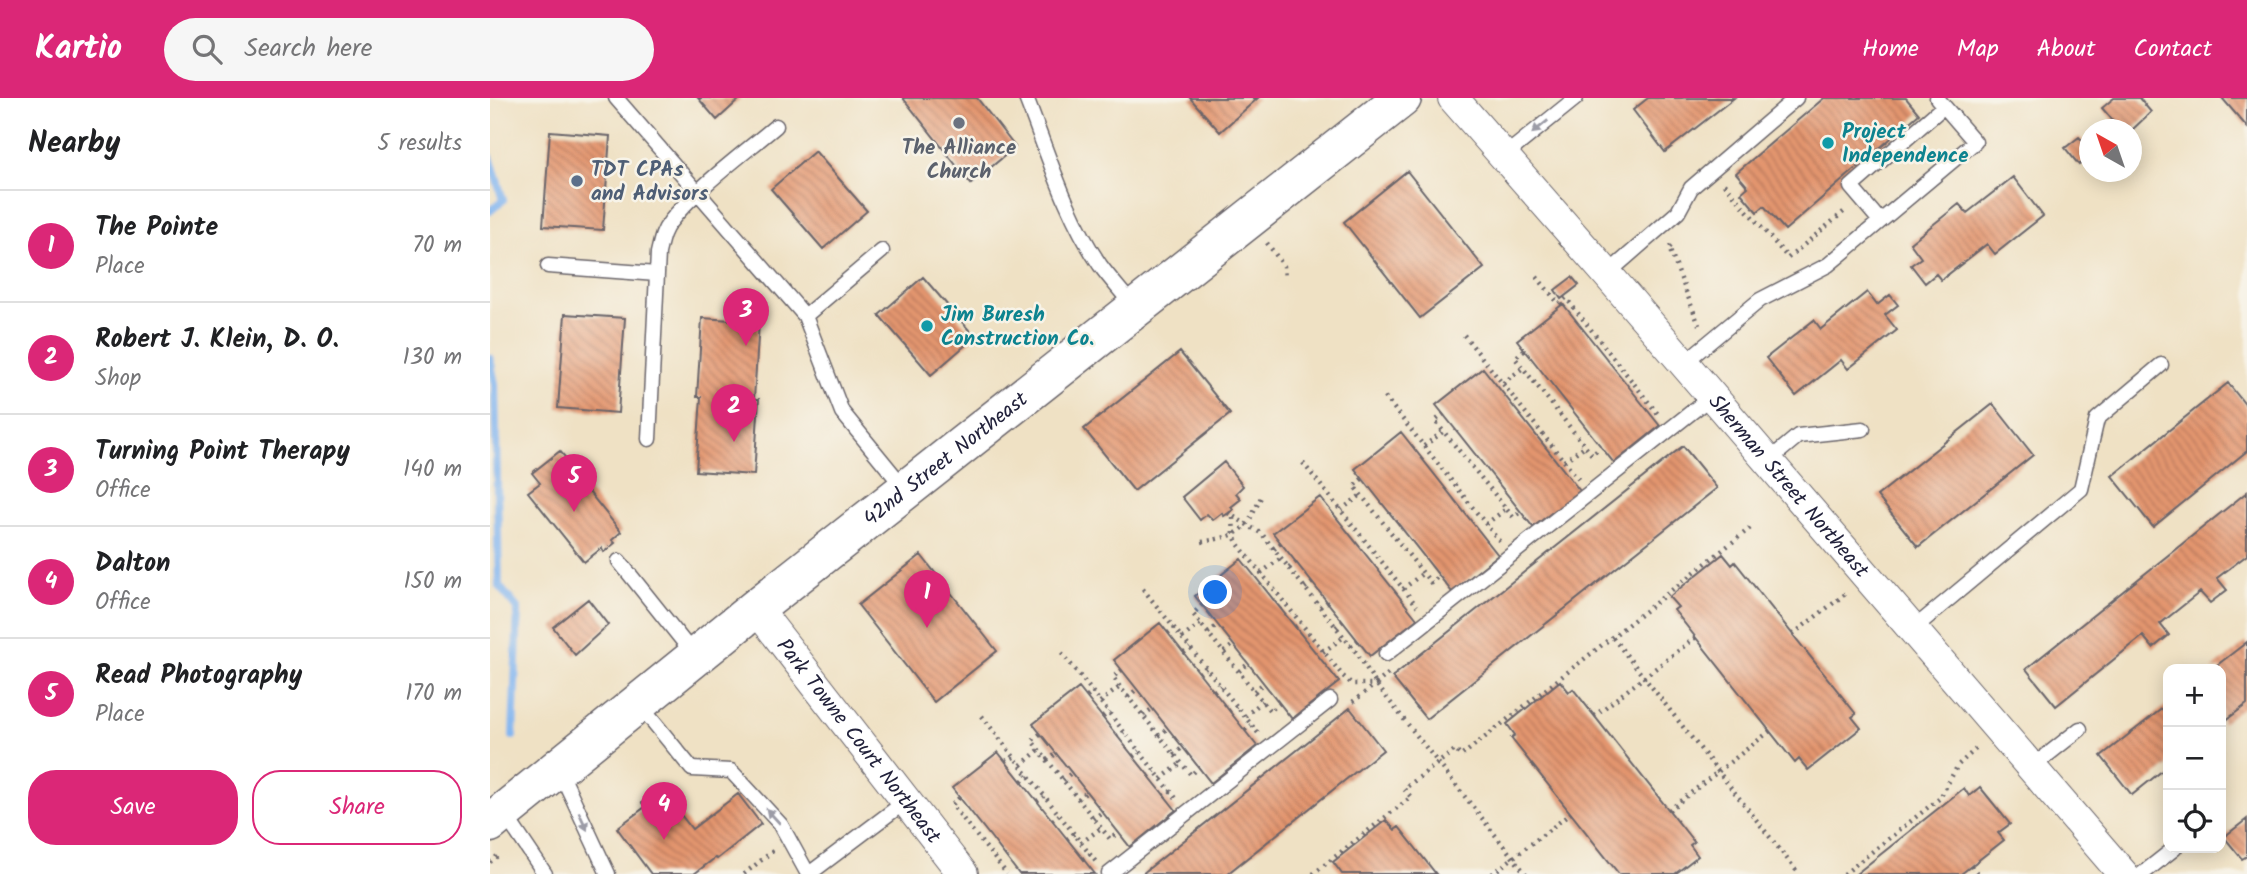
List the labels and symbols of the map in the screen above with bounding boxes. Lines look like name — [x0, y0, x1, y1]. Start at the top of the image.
marker: The Alliance Church — [951, 115, 967, 131]
place label: Project Independence — [1842, 116, 1969, 173]
one-way arrow — [1531, 119, 1549, 134]
north arrow — [2079, 119, 2142, 182]
place label: The Alliance Church — [902, 132, 1016, 189]
marker: Project Independence — [1820, 135, 1836, 151]
place label: TDT CPAs and Advisors — [591, 154, 709, 211]
marker: TDT CPAs and Advisors — [569, 173, 585, 189]
pin: 3 — [723, 288, 769, 346]
place label: Jim Buresh Construction Co. — [941, 299, 1094, 356]
marker: Jim Buresh Construction Co. — [919, 318, 935, 334]
pin: 2 — [711, 384, 757, 442]
street label: 42nd Street Northeast — [857, 384, 1036, 535]
street label: Sherman Street Northeast — [1699, 387, 1877, 586]
pin: 5 — [551, 454, 597, 512]
pin: 1 — [904, 570, 950, 628]
your location — [1198, 575, 1232, 609]
street label: Park Towne Court Northeast — [767, 632, 949, 852]
pin: 4 — [641, 782, 687, 840]
one-way arrow — [765, 807, 781, 825]
one-way arrow — [578, 811, 589, 831]

